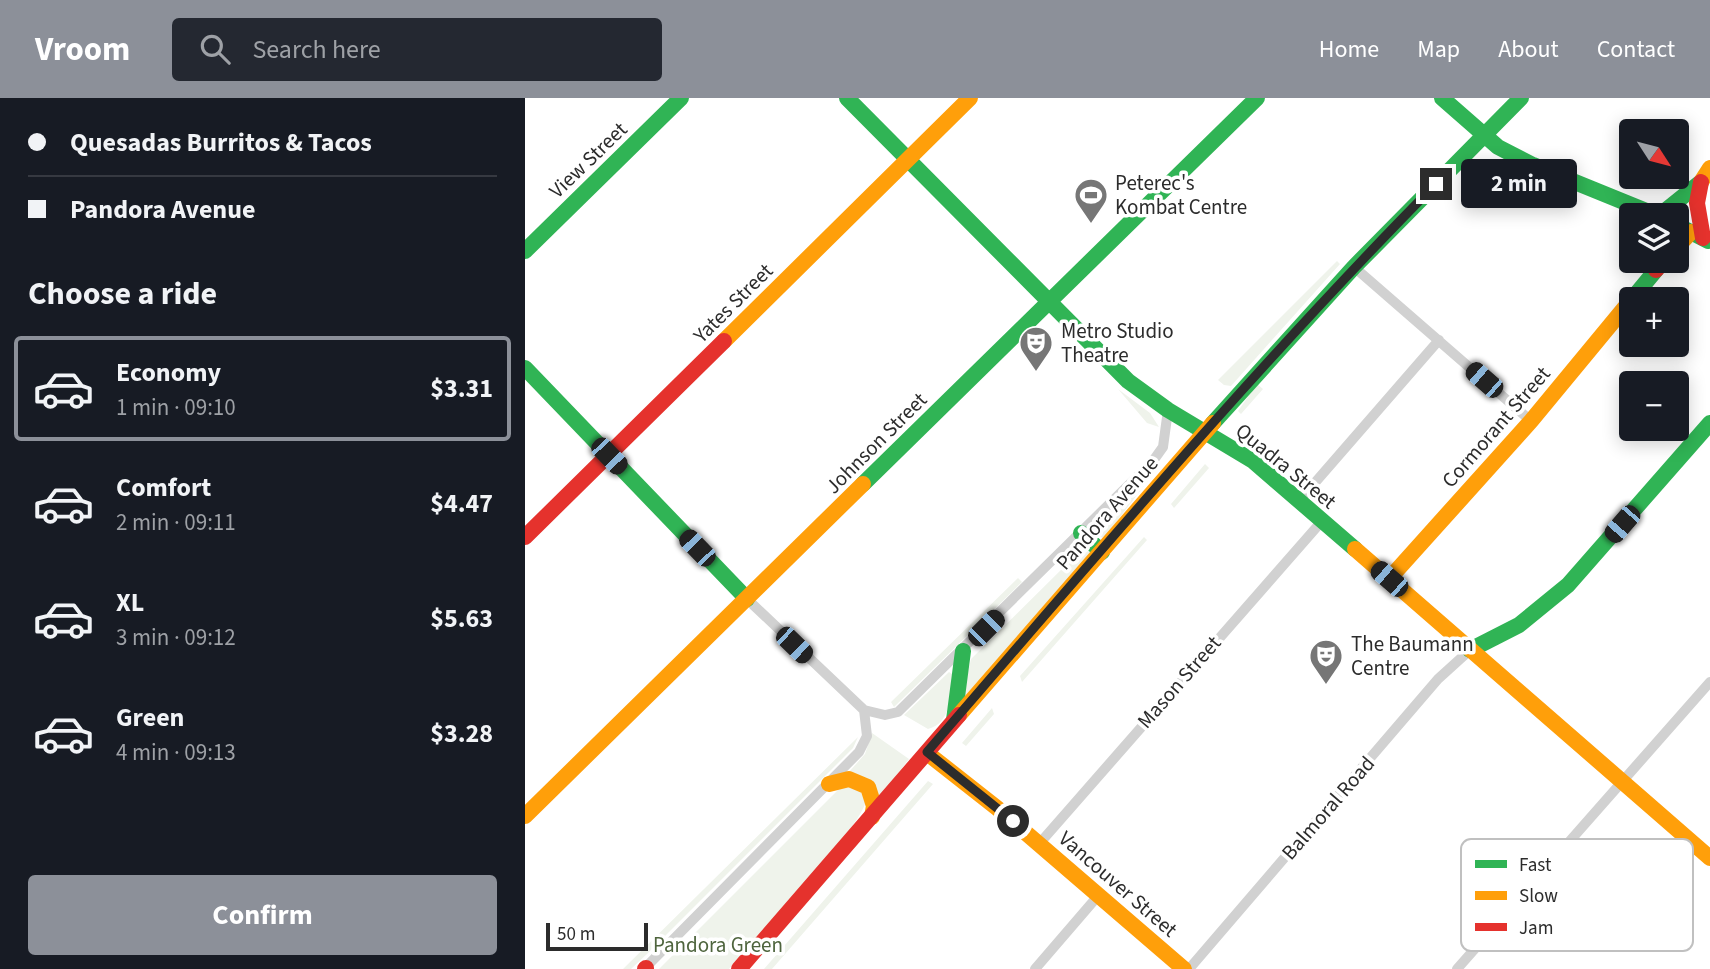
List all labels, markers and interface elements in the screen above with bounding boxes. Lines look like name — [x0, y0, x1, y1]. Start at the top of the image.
search box — [172, 18, 662, 81]
text: Vroom — [35, 26, 130, 73]
icon: search — [196, 30, 234, 68]
text: Search here — [252, 31, 381, 68]
text: Home — [1319, 32, 1379, 67]
text: Map — [1417, 32, 1460, 67]
text: About — [1498, 32, 1559, 67]
text: Contact — [1597, 32, 1675, 67]
street label: View Street — [542, 115, 634, 205]
north arrow — [1619, 119, 1689, 189]
map controls — [1619, 119, 1689, 441]
text: Quesadas Burritos & Tacos — [70, 124, 372, 161]
callout: 2 min — [1461, 160, 1576, 208]
text: 2 min — [1491, 167, 1547, 200]
place label: Peterec's Kombat Centre — [1115, 168, 1247, 222]
route end — [1420, 168, 1452, 200]
sports icon: Peterec's Kombat Centre — [1072, 176, 1110, 225]
text: Pandora Avenue — [70, 191, 255, 228]
button: layers — [1619, 203, 1689, 273]
street label: Yates Street — [686, 256, 780, 350]
text: Choose a ride — [28, 271, 217, 317]
button: + — [1619, 287, 1689, 357]
place label: Metro Studio Theatre — [1061, 316, 1174, 370]
theatre icon: Metro Studio Theatre — [1017, 324, 1055, 373]
text: Economy — [116, 354, 221, 391]
icon: car — [32, 357, 95, 420]
car — [1462, 358, 1507, 402]
street label: Cormorant Street — [1435, 360, 1557, 494]
text: $3.31 — [430, 370, 493, 407]
button: − — [1619, 371, 1689, 441]
street label: Johnson Street — [818, 385, 934, 501]
text: 1 min · 09:10 — [116, 391, 236, 424]
street label: Quadra Street — [1229, 416, 1343, 516]
car — [587, 434, 632, 478]
street label: Pandora Avenue — [1049, 449, 1165, 577]
text: Comfort — [116, 469, 211, 506]
icon: car — [32, 472, 95, 535]
text: $4.47 — [430, 485, 493, 522]
car — [1601, 501, 1644, 547]
text: 2 min · 09:11 — [116, 506, 236, 539]
car — [675, 526, 720, 570]
car — [1367, 557, 1412, 601]
text: XL — [116, 584, 144, 621]
icon: car — [32, 587, 95, 650]
text: $5.63 — [430, 600, 493, 637]
car — [964, 606, 1009, 650]
text: 3 min · 09:12 — [116, 621, 236, 654]
car — [772, 623, 817, 667]
street label: Mason Street — [1130, 629, 1228, 735]
place label: The Baumann Centre — [1351, 629, 1474, 683]
theatre icon: The Baumann Centre — [1307, 637, 1345, 686]
text: Green — [116, 699, 184, 736]
icon: car — [32, 702, 95, 765]
text: $3.28 — [430, 715, 493, 752]
text: 4 min · 09:13 — [116, 736, 236, 769]
street label: Balmoral Road — [1274, 749, 1382, 867]
route start — [997, 805, 1029, 837]
street label: Vancouver Street — [1052, 824, 1184, 944]
legend — [1461, 839, 1693, 951]
text: Fast — [1519, 852, 1552, 879]
button: Confirm — [28, 875, 497, 955]
text: Slow — [1519, 883, 1558, 910]
text: Jam — [1519, 915, 1553, 942]
scale bar — [546, 920, 647, 952]
text: 50 m — [557, 921, 595, 948]
park label: Pandora Green — [653, 930, 783, 960]

